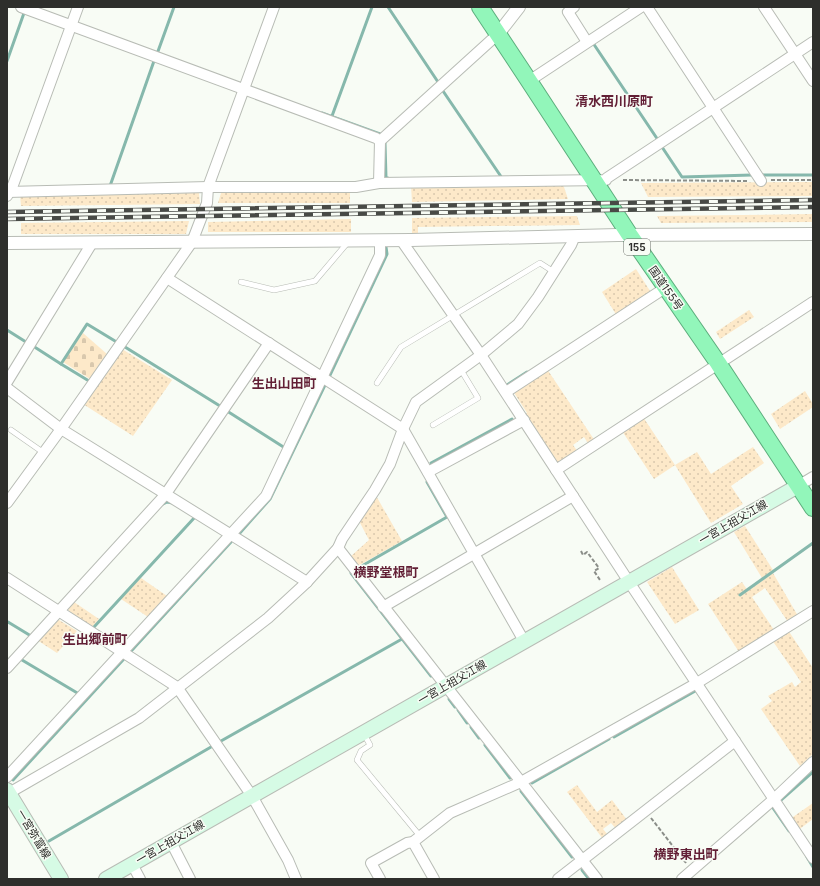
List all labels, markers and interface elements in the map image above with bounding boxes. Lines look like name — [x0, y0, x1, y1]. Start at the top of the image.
district label: 清水西川原町 — [575, 93, 653, 109]
road number: 155 — [624, 239, 650, 255]
street label: 国道155号 — [646, 263, 686, 313]
district label: 生出山田町 — [251, 375, 317, 391]
street label: 一宮上祖父江線 — [696, 497, 770, 547]
district label: 横野堂根町 — [353, 564, 419, 580]
district label: 生出郷前町 — [62, 631, 128, 647]
street label: 一宮上祖父江線 — [415, 657, 489, 707]
street label: 一宮弥富線 — [14, 807, 54, 861]
street label: 一宮上祖父江線 — [133, 817, 207, 867]
district label: 横野東出町 — [653, 846, 719, 862]

